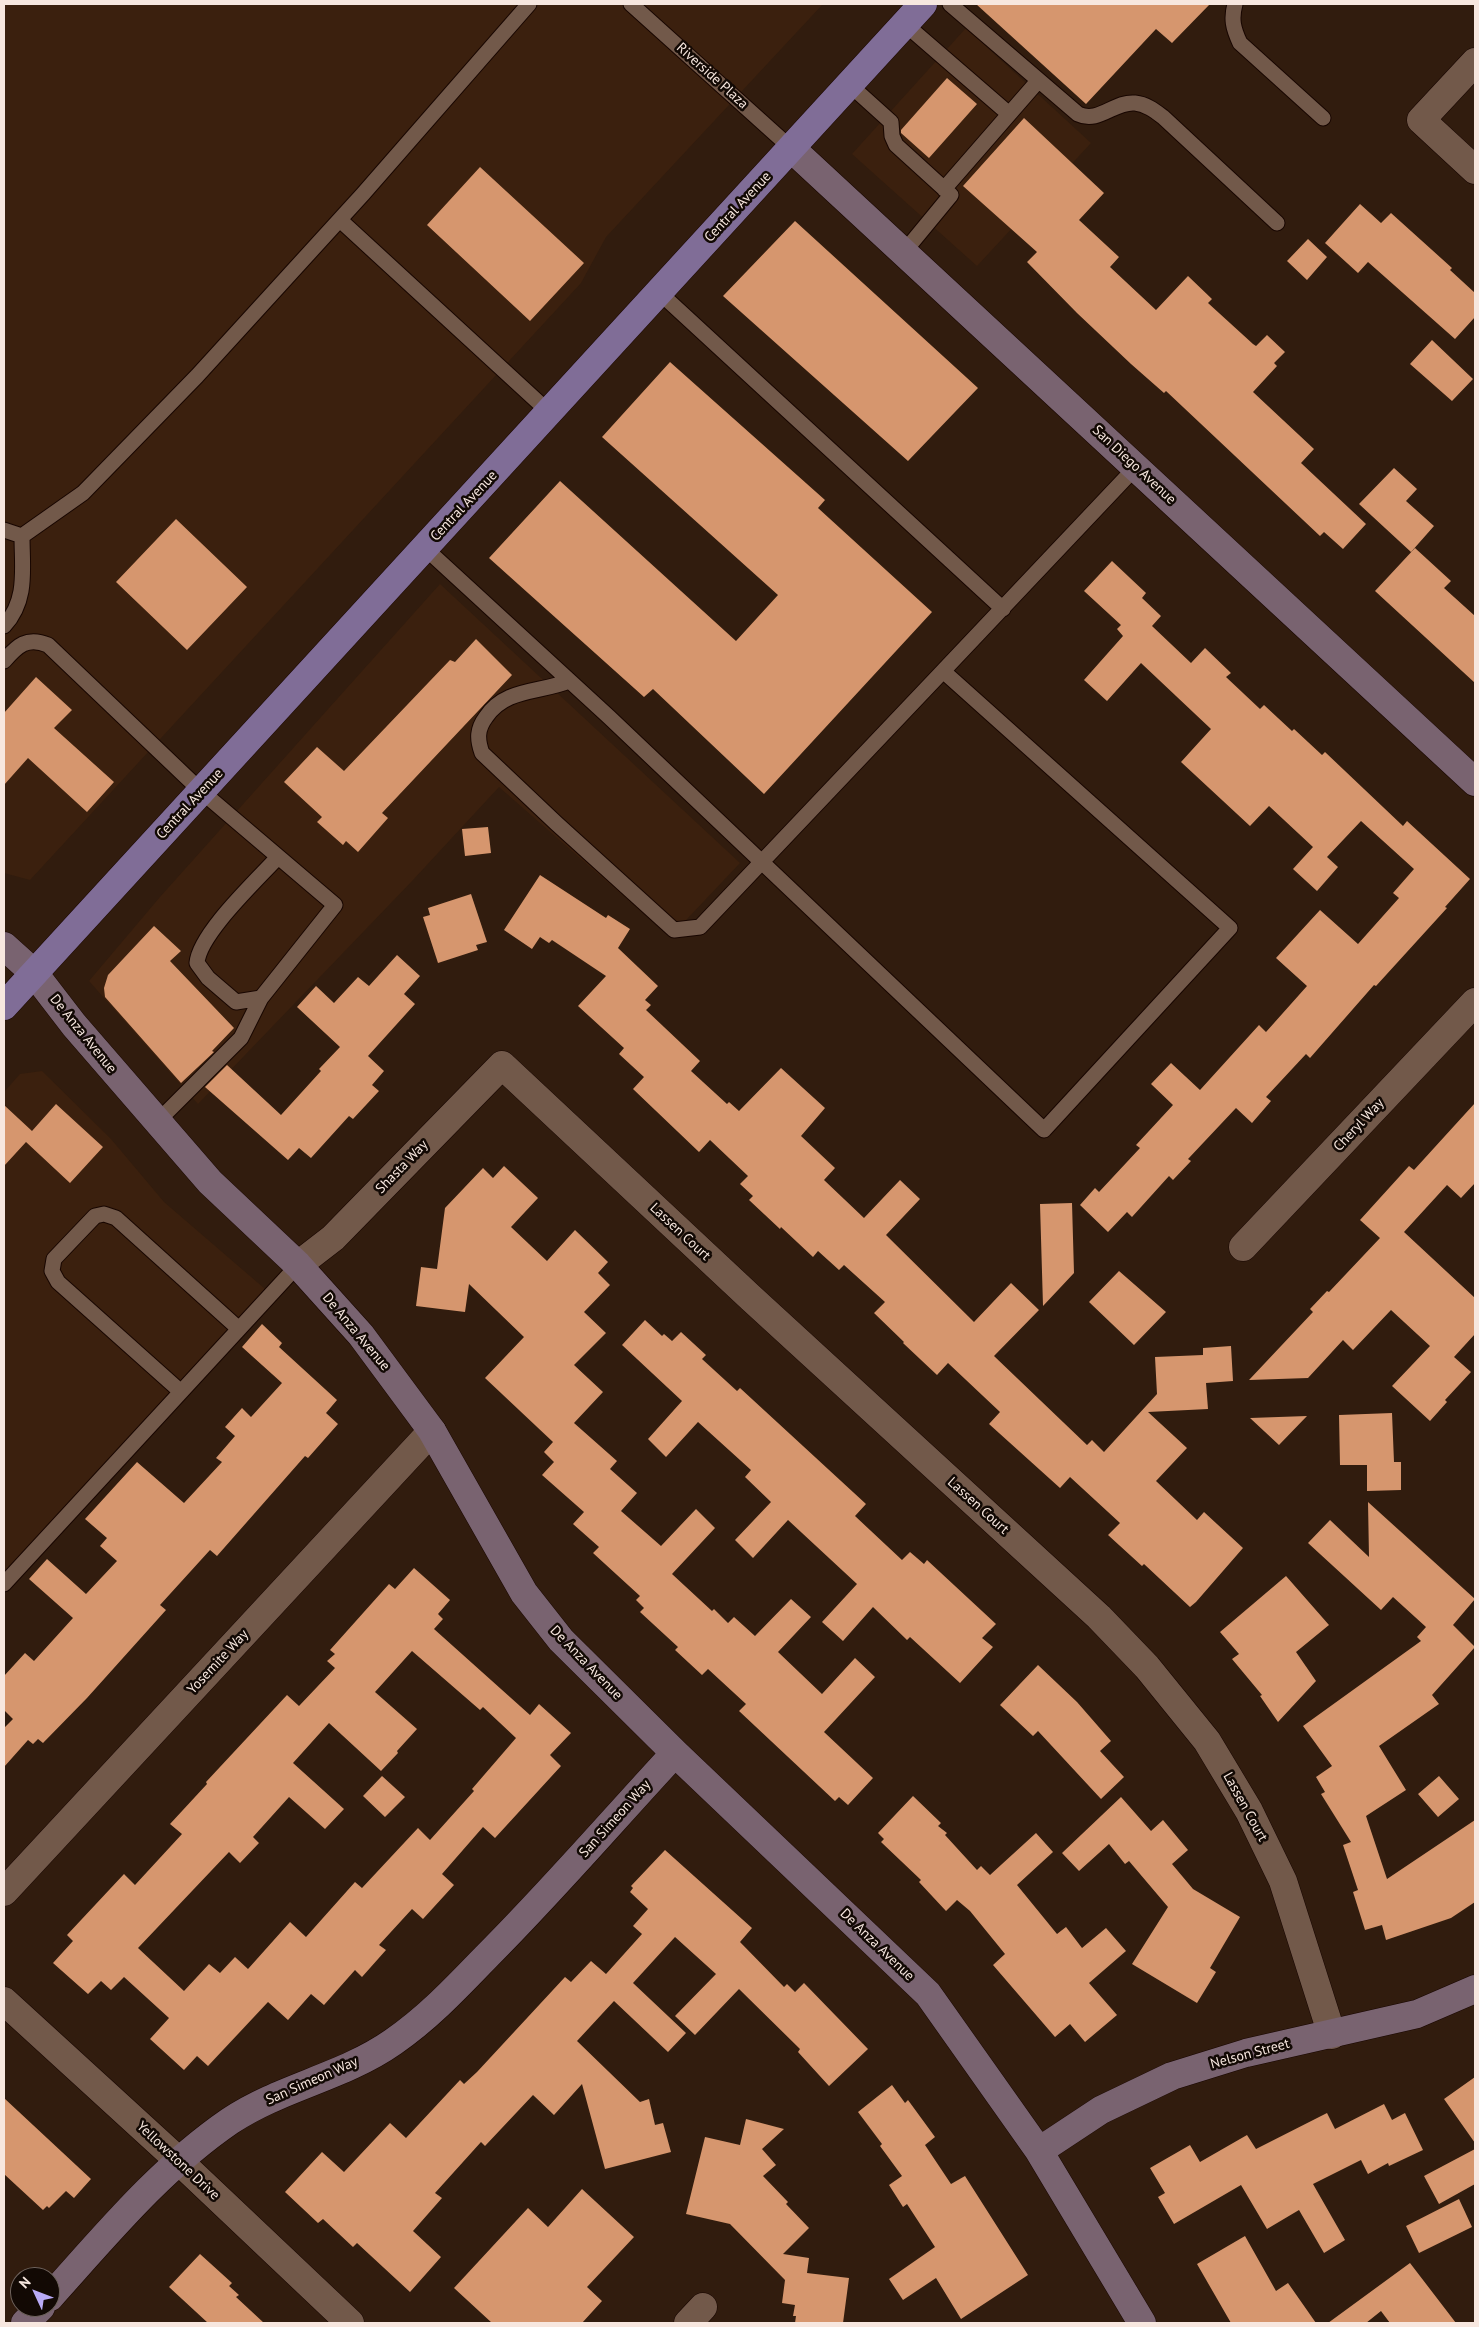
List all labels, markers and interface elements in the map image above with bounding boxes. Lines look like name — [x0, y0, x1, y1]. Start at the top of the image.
street label: Riverside Plaza — [673, 39, 751, 113]
street label: Central Avenue — [701, 168, 775, 246]
street label: San Diego Avenue — [1089, 422, 1179, 508]
street label: Central Avenue — [427, 467, 501, 545]
street label: Central Avenue — [153, 765, 227, 843]
street label: De Anza Avenue — [46, 991, 120, 1077]
street label: Cheryl Way — [1330, 1095, 1388, 1155]
street label: Shasta Way — [372, 1137, 432, 1197]
street label: Lassen Court — [646, 1200, 714, 1264]
street label: De Anza Avenue — [319, 1290, 393, 1374]
street label: Lassen Court — [944, 1474, 1012, 1538]
street label: De Anza Avenue — [546, 1622, 626, 1704]
street label: Yosemite Way — [184, 1626, 252, 1698]
street label: Lassen Court — [1219, 1769, 1271, 1845]
street label: San Simeon Way — [576, 1777, 654, 1861]
street label: De Anza Avenue — [836, 1905, 918, 1985]
street label: Nelson Street — [1209, 2035, 1291, 2073]
street label: San Simeon Way — [264, 2053, 360, 2109]
street label: Yellowstone Drive — [133, 2118, 223, 2204]
north arrow — [10, 2267, 60, 2317]
text: N — [15, 2273, 34, 2292]

